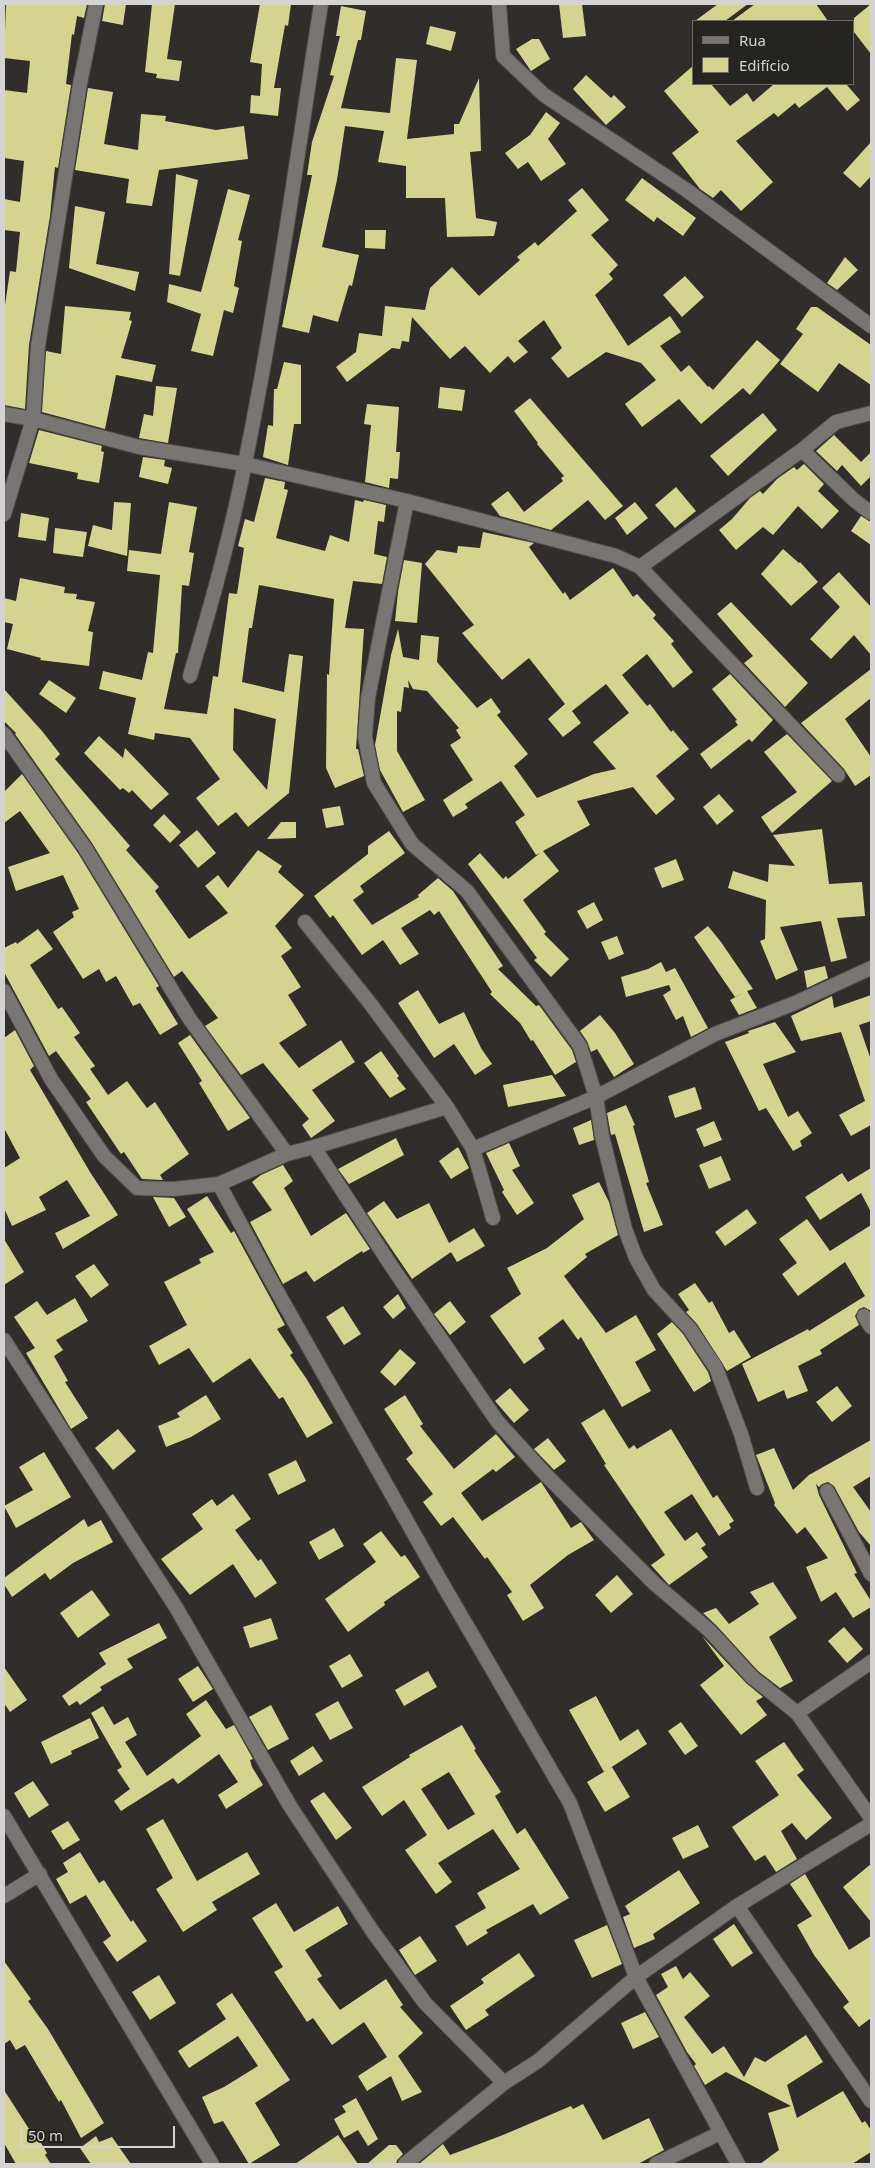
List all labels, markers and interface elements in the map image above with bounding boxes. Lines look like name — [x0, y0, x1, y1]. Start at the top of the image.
legend — [692, 20, 855, 85]
text: Rua — [739, 30, 766, 50]
text: Edifício — [739, 55, 790, 75]
scale bar — [22, 2116, 178, 2148]
text: 50 m — [28, 2125, 63, 2145]

